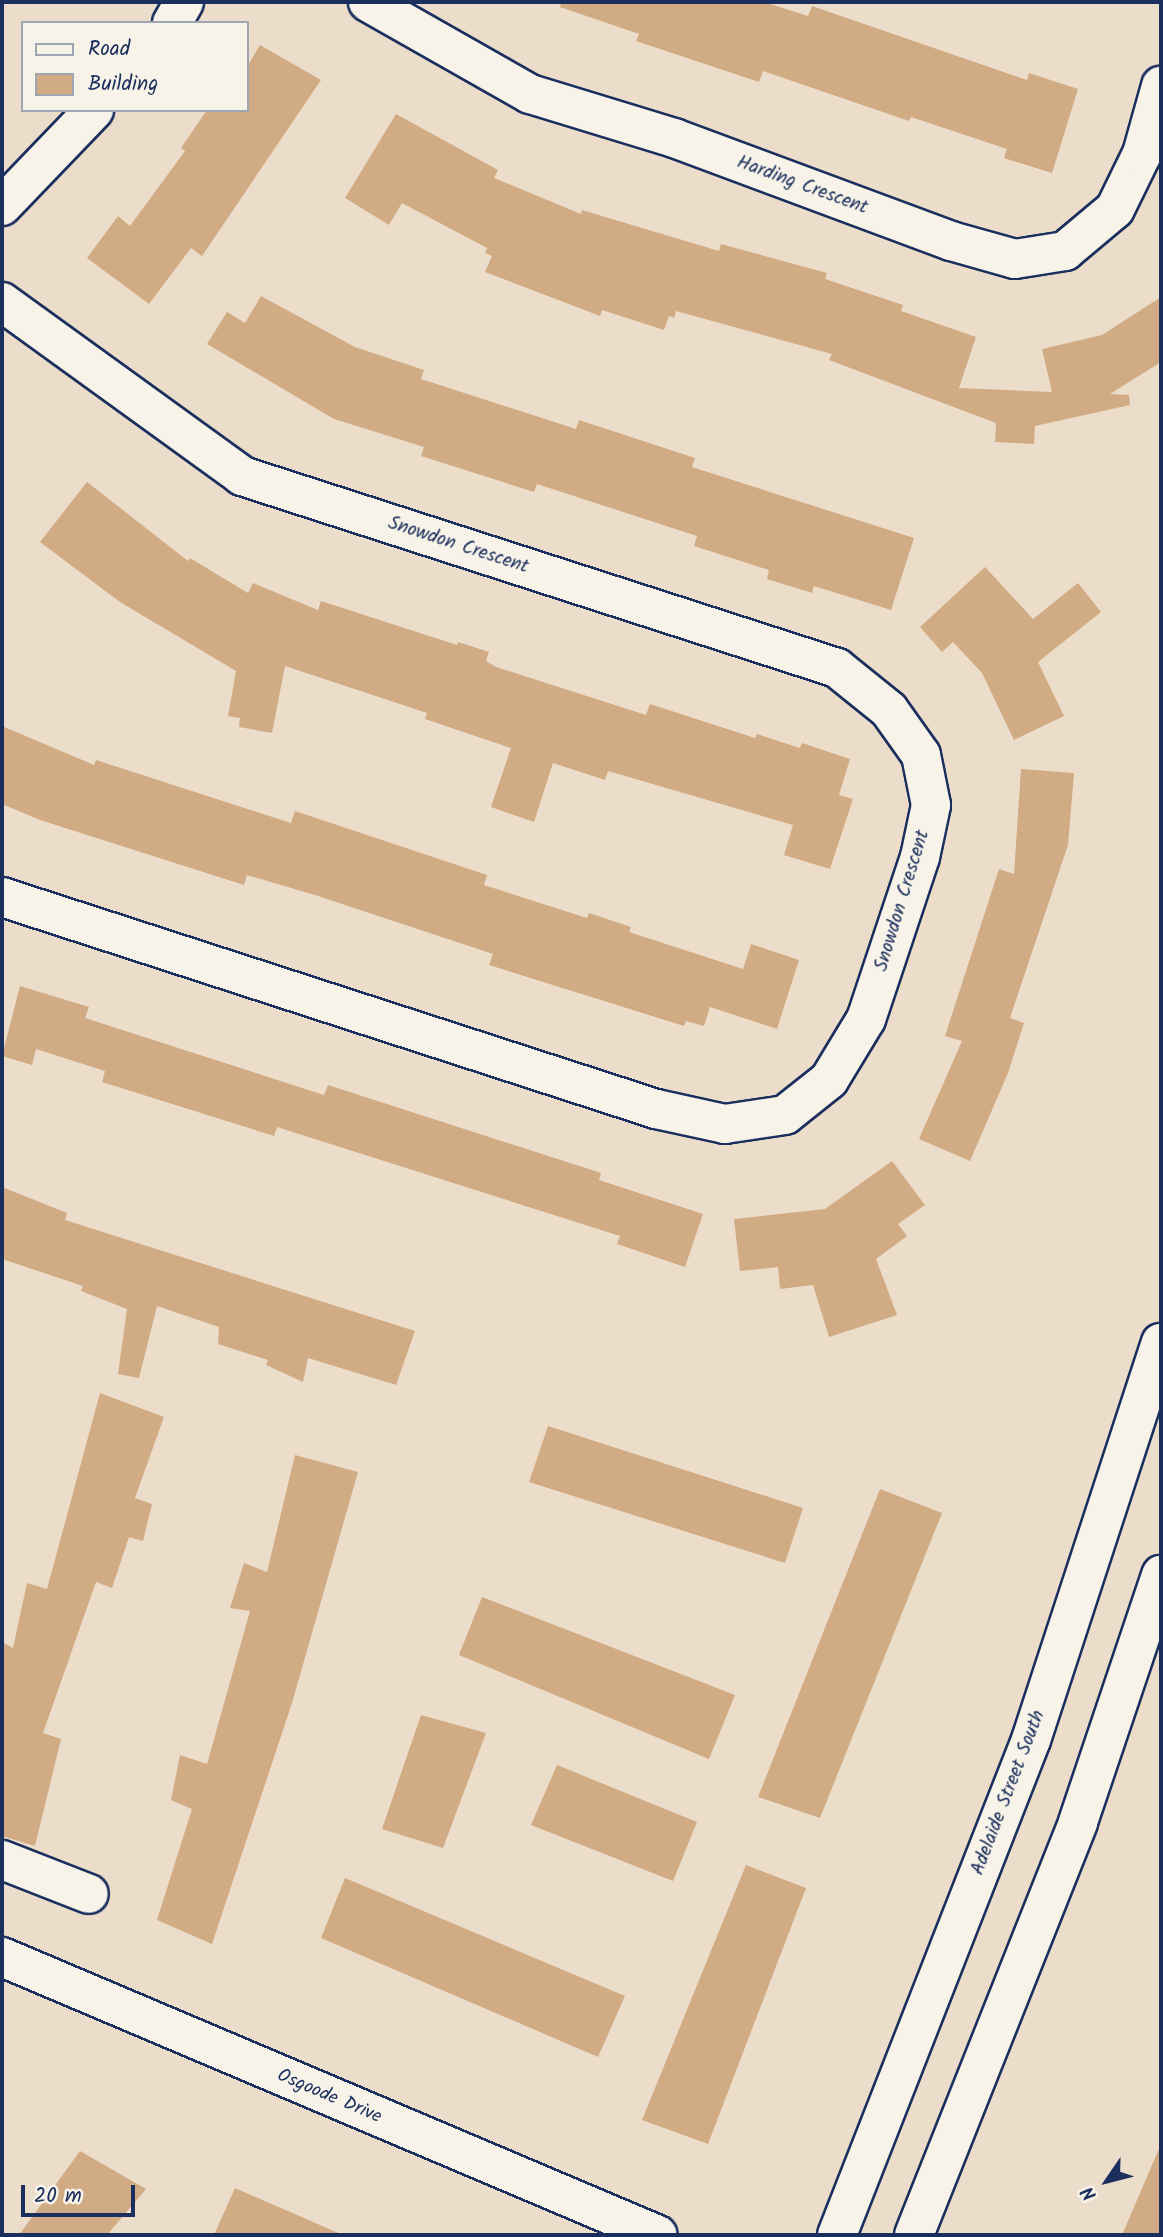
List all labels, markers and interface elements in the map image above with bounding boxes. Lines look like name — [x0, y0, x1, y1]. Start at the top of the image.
legend — [21, 21, 248, 112]
text: Road — [88, 33, 130, 66]
text: Building — [88, 68, 158, 101]
street label: Harding Crescent — [733, 152, 871, 220]
street label: Snowdon Crescent — [385, 513, 531, 579]
street label: Snowdon Crescent — [871, 828, 935, 974]
street label: Adelaide Street South — [967, 1707, 1051, 1879]
street label: Osgoode Drive — [273, 2065, 385, 2129]
north arrow — [1072, 2146, 1142, 2216]
scale bar — [24, 2170, 138, 2214]
text: 20 m — [34, 2180, 82, 2213]
text: N — [1074, 2180, 1106, 2207]

